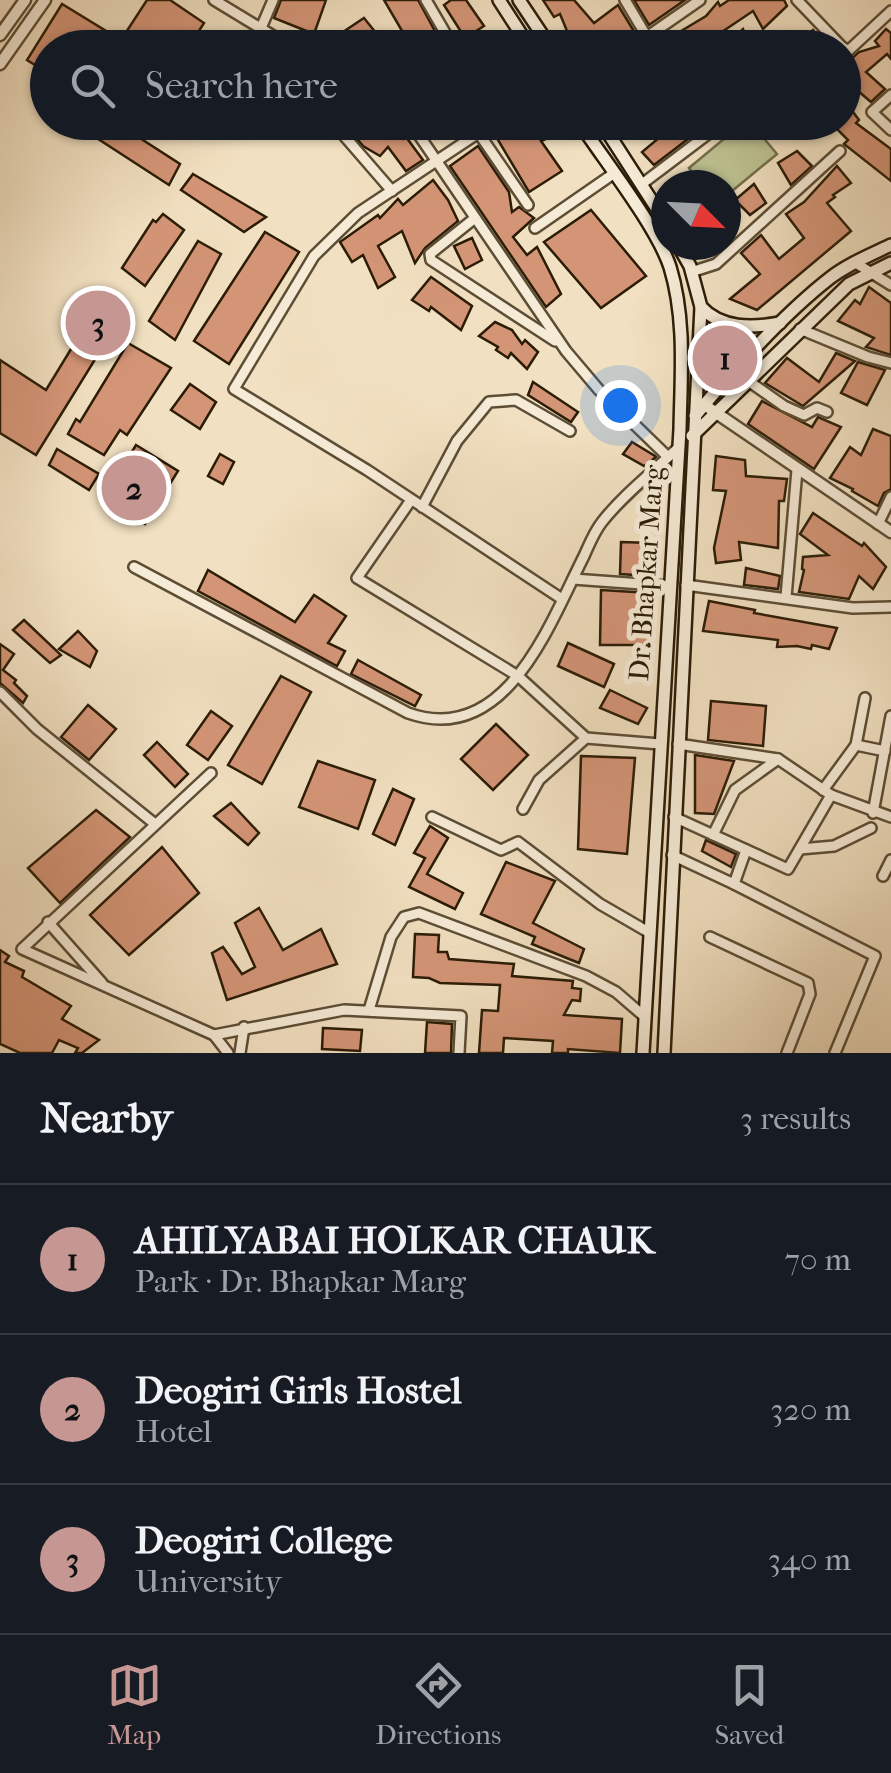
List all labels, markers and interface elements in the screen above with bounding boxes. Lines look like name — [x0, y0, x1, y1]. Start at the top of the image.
search box — [30, 30, 861, 140]
icon: search — [65, 58, 120, 113]
text: Search here — [145, 63, 338, 108]
north arrow — [651, 170, 741, 260]
pin: 3 — [66, 286, 130, 360]
pin: 1 — [692, 320, 758, 396]
your location — [595, 380, 646, 431]
pin: 2 — [102, 450, 166, 526]
street label: Dr. Bhapkar Marg — [622, 463, 670, 682]
text: Nearby — [40, 1094, 172, 1143]
text: 3 results — [740, 1100, 851, 1137]
text: AHILYABAI HOLKAR CHAUK — [135, 1218, 654, 1263]
text: 1 — [67, 1241, 78, 1278]
text: 70 m — [785, 1241, 851, 1278]
text: Park · Dr. Bhapkar Marg — [135, 1263, 466, 1300]
text: Deogiri Girls Hostel — [135, 1368, 462, 1413]
text: 2 — [64, 1391, 81, 1428]
text: 320 m — [770, 1391, 851, 1428]
text: Hotel — [135, 1413, 212, 1450]
text: Deogiri College — [135, 1518, 393, 1563]
text: 3 — [66, 1541, 79, 1578]
text: 340 m — [768, 1541, 851, 1578]
text: University — [135, 1563, 282, 1600]
tab: Map — [107, 1658, 162, 1751]
tab: Directions — [375, 1658, 501, 1751]
tab: Saved — [715, 1658, 784, 1751]

